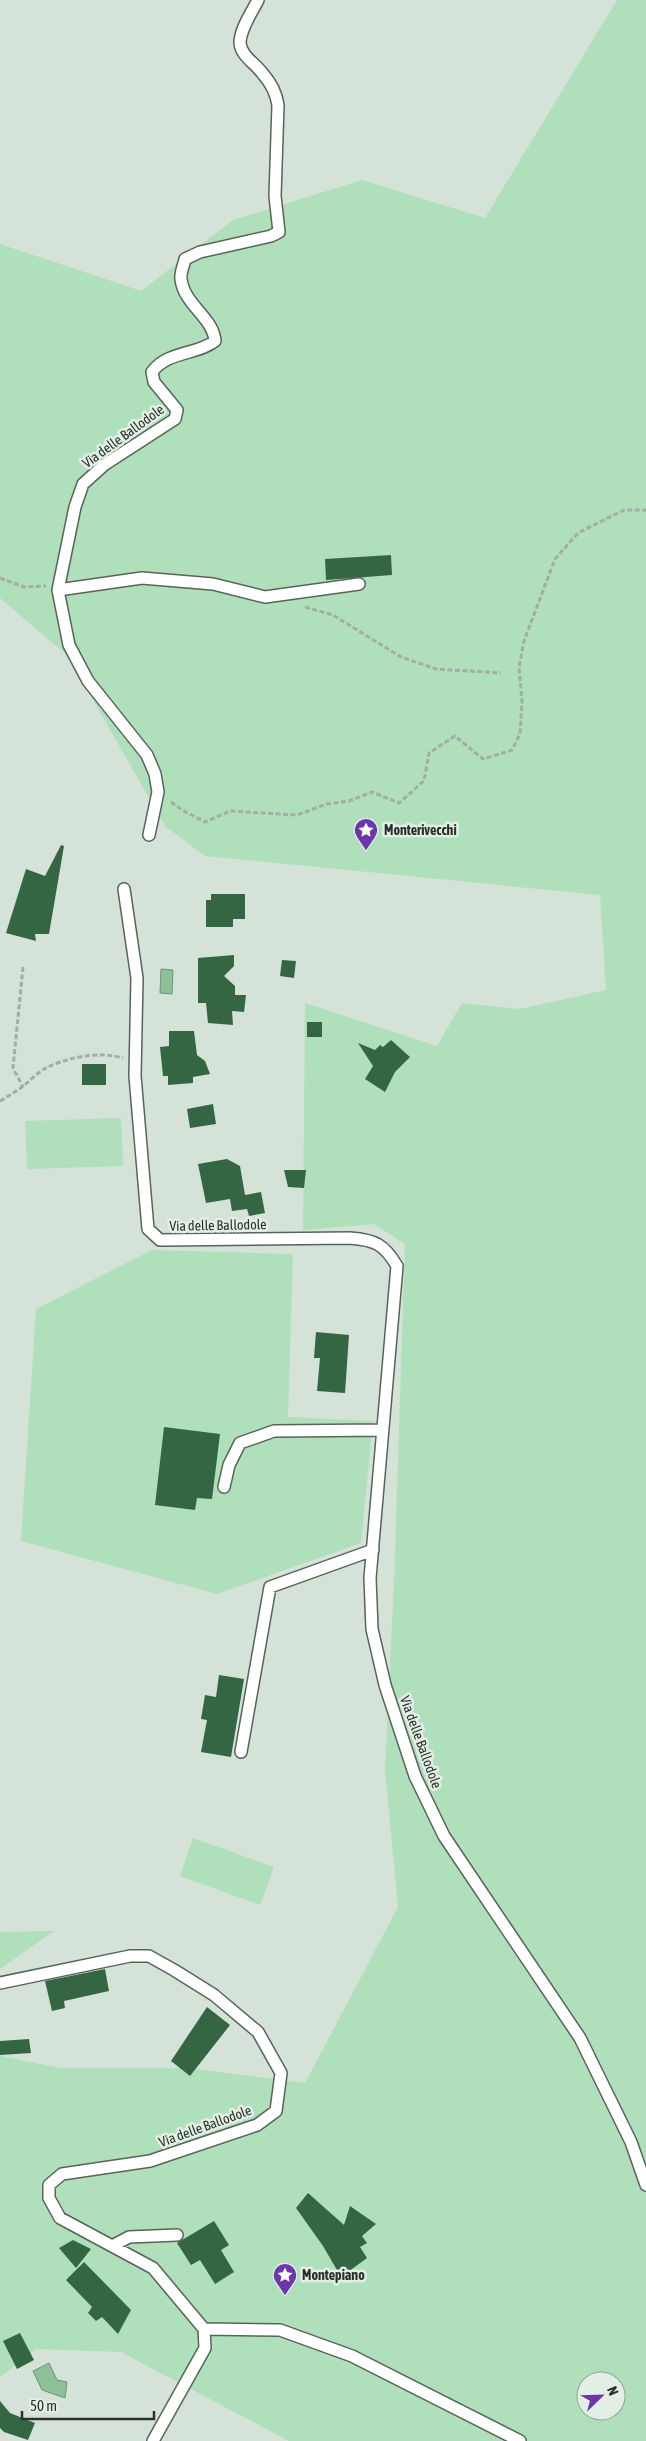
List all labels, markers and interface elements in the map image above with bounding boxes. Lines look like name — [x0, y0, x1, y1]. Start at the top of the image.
street label: Via delle Ballodole — [79, 401, 167, 471]
place icon: Monterivecchi — [353, 817, 379, 851]
place label: Monterivecchi — [384, 822, 457, 838]
street label: Via delle Ballodole — [169, 1216, 267, 1234]
street label: Via delle Ballodole — [397, 1694, 445, 1790]
street label: Via delle Ballodole — [157, 2102, 253, 2150]
place icon: Montepiano — [272, 2262, 298, 2296]
place label: Montepiano — [302, 2267, 365, 2283]
north arrow — [576, 2371, 626, 2421]
text: N — [604, 2384, 622, 2398]
scale bar — [22, 2388, 155, 2420]
text: 50 m — [30, 2397, 57, 2414]

